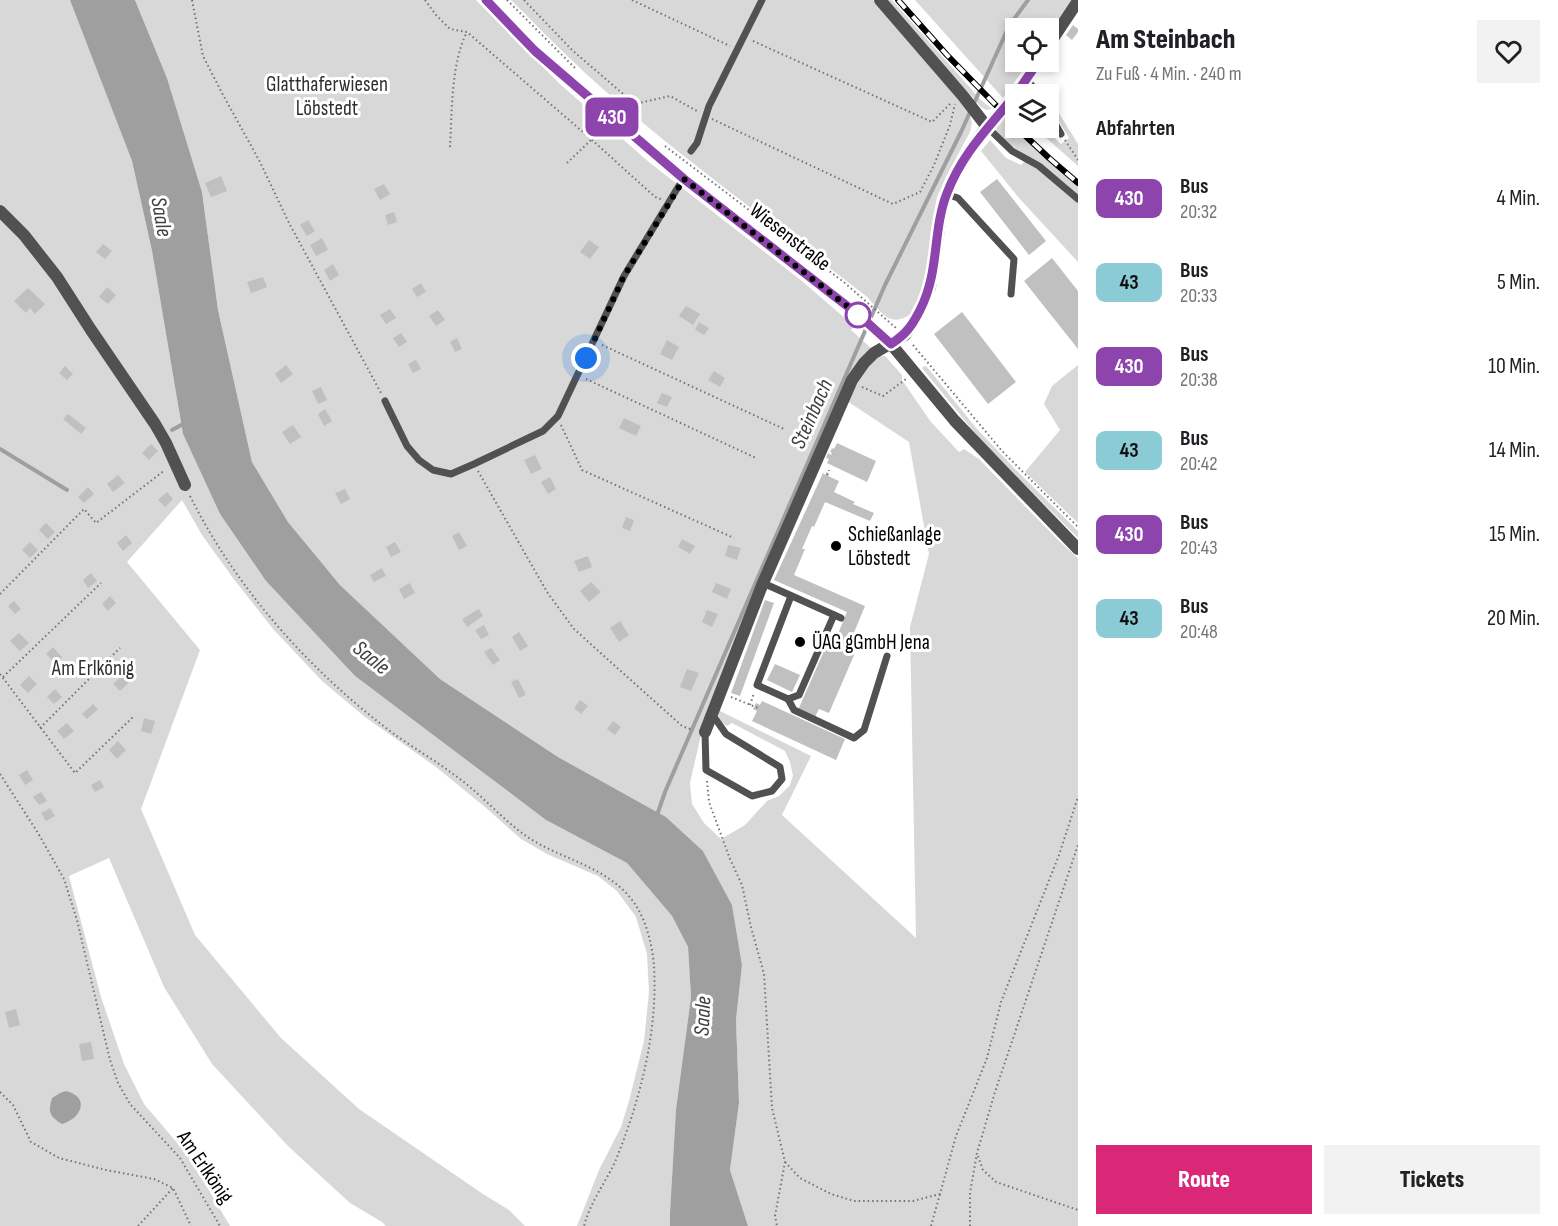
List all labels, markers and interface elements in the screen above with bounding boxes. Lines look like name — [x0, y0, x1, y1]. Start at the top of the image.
map controls — [1005, 18, 1059, 138]
button: locate — [1005, 18, 1059, 72]
button: heart — [1477, 20, 1540, 83]
text: Am Steinbach — [1096, 23, 1236, 56]
text: Zu Fuß · 4 Min. · 240 m — [1096, 62, 1242, 86]
park label: Glatthaferwiesen Löbstedt — [266, 72, 388, 121]
button: layers — [1005, 84, 1059, 138]
line badge: 430 — [578, 98, 646, 136]
text: 430 — [597, 105, 627, 130]
text: Abfahrten — [1096, 115, 1175, 142]
text: Bus — [1180, 173, 1209, 200]
text: 4 Min. — [1497, 185, 1540, 212]
text: 430 — [1114, 186, 1144, 211]
water label: Saale — [144, 195, 178, 239]
street label: Wiesenstraße — [744, 198, 836, 276]
text: 20:32 — [1180, 200, 1217, 224]
text: Bus — [1180, 257, 1209, 284]
text: 5 Min. — [1497, 269, 1540, 296]
text: 43 — [1119, 270, 1139, 295]
text: 20:33 — [1180, 284, 1217, 308]
unlabelled marker — [845, 302, 871, 328]
text: Bus — [1180, 341, 1209, 368]
your location — [571, 343, 601, 373]
text: 10 Min. — [1488, 353, 1540, 380]
text: 430 — [1114, 354, 1144, 379]
text: 20:38 — [1180, 368, 1218, 392]
water label: Steinbach — [785, 375, 839, 453]
text: Bus — [1180, 425, 1209, 452]
text: 14 Min. — [1489, 437, 1540, 464]
text: 43 — [1119, 438, 1139, 463]
text: 20:42 — [1180, 452, 1217, 476]
text: Bus — [1180, 509, 1209, 536]
text: 15 Min. — [1489, 521, 1540, 548]
place label: Schießanlage Löbstedt — [848, 522, 941, 571]
text: 430 — [1114, 522, 1144, 547]
text: 20:43 — [1180, 536, 1218, 560]
marker: Schießanlage Löbstedt — [829, 539, 843, 553]
text: Bus — [1180, 593, 1209, 620]
text: 20 Min. — [1487, 605, 1540, 632]
text: 43 — [1119, 606, 1139, 631]
text: 20:48 — [1180, 620, 1218, 644]
place label: ÜAG gGmbH Jena — [812, 630, 930, 655]
water label: Saale — [347, 635, 395, 681]
marker: ÜAG gGmbH Jena — [793, 635, 807, 649]
park label: Am Erlkönig — [51, 656, 134, 681]
water label: Saale — [688, 995, 718, 1036]
street label: Am Erlkönig — [171, 1125, 238, 1208]
button: Route — [1096, 1145, 1312, 1214]
button: Tickets — [1324, 1145, 1540, 1214]

